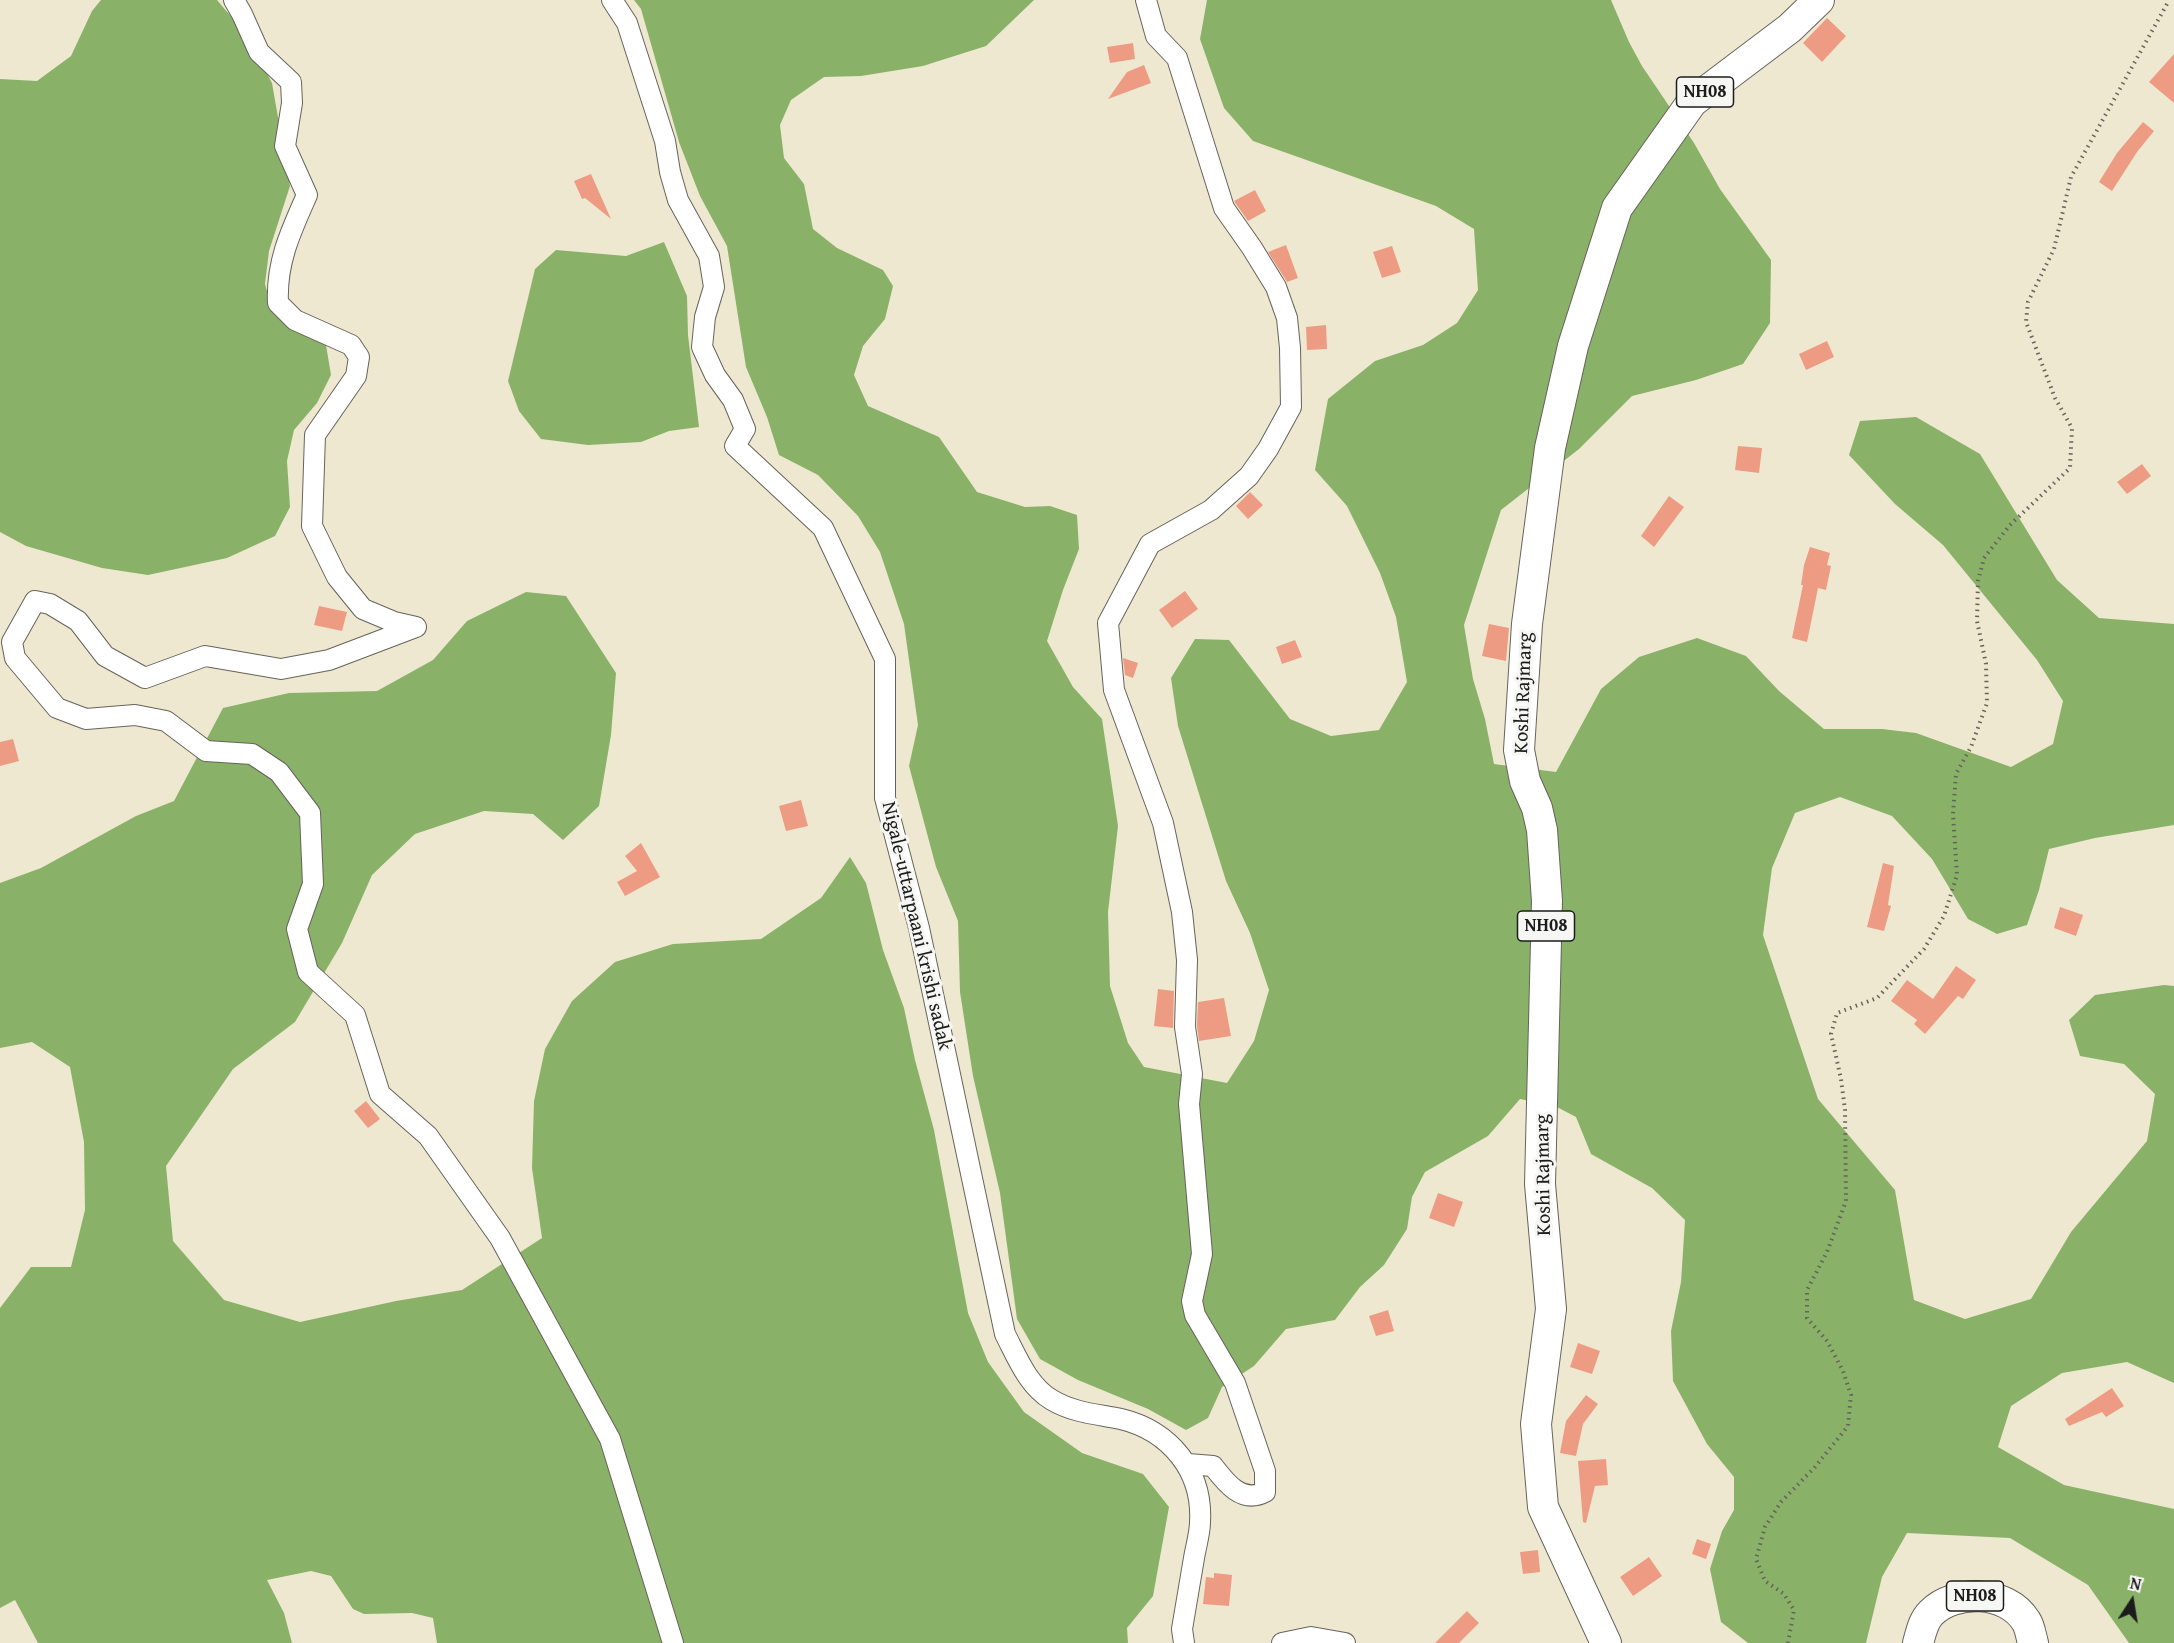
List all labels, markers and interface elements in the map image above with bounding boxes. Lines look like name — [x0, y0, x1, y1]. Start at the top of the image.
road number: NH08 — [1676, 77, 1734, 107]
street label: Koshi Rajmarg — [1510, 632, 1538, 754]
street label: Nigale-uttarpaani krishi sadak — [876, 799, 956, 1053]
road number: NH08 — [1518, 911, 1574, 941]
street label: Koshi Rajmarg — [1531, 1114, 1557, 1236]
north arrow — [2102, 1571, 2162, 1631]
text: N — [2128, 1571, 2143, 1596]
road number: NH08 — [1946, 1581, 2004, 1611]

